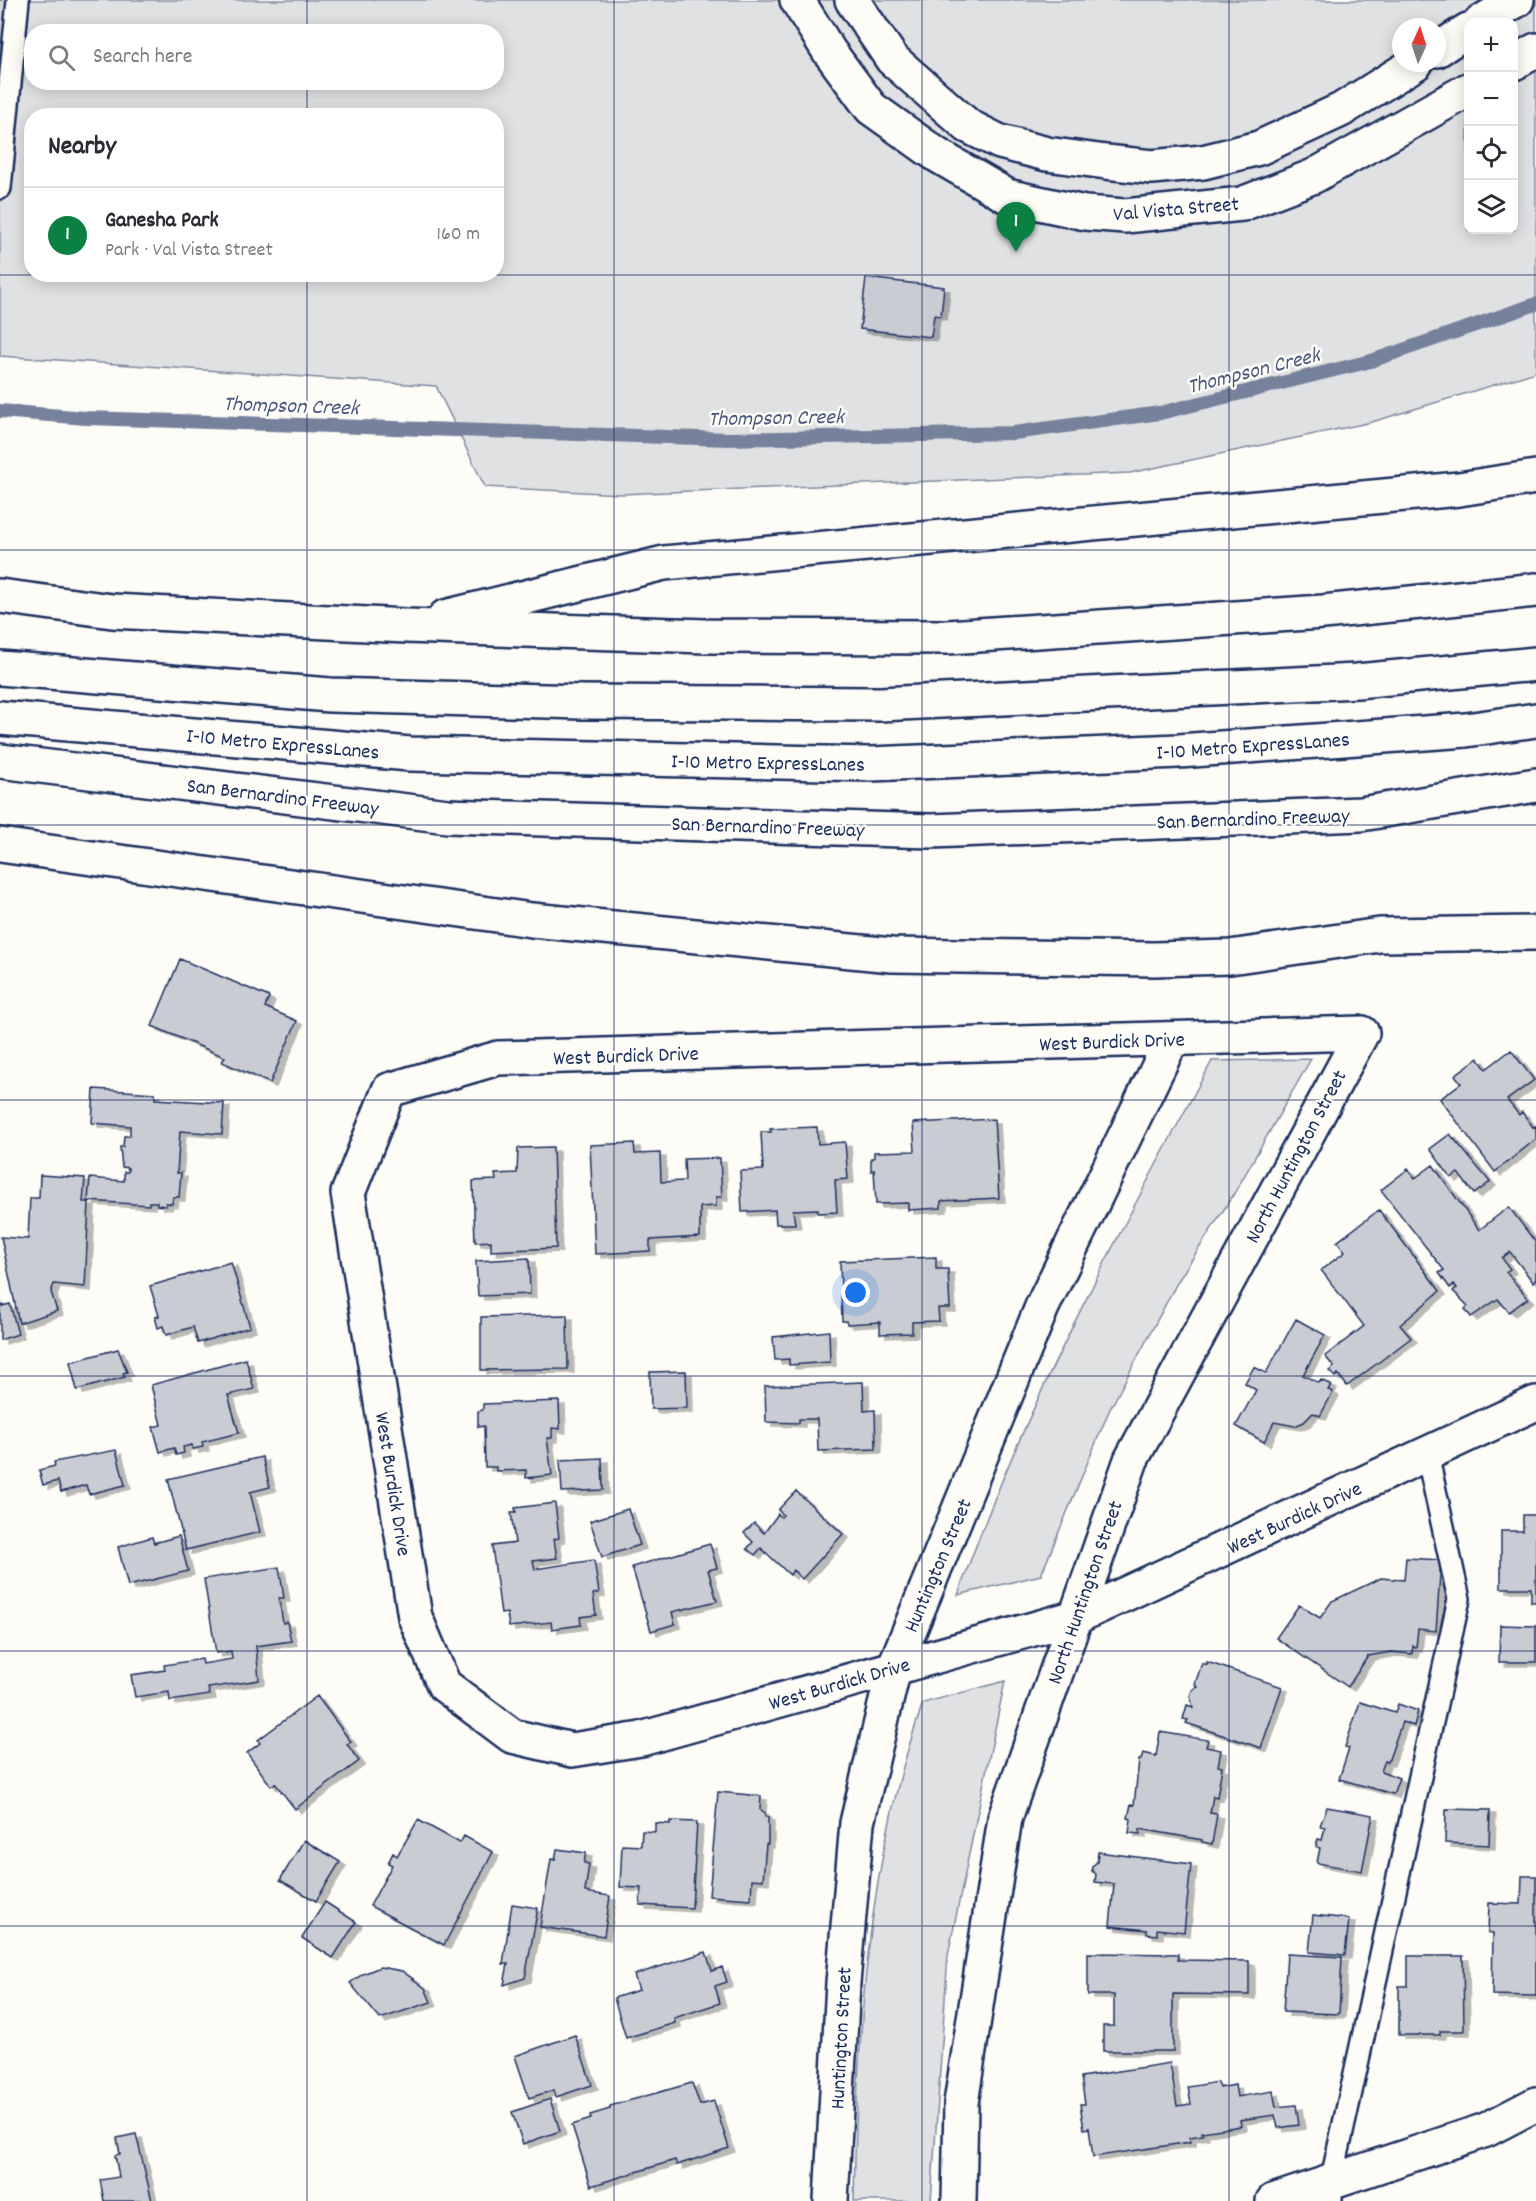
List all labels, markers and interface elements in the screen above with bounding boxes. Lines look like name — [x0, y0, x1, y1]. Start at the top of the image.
north arrow — [1392, 18, 1446, 72]
map controls — [1464, 18, 1518, 234]
button: + — [1464, 18, 1518, 72]
search box — [24, 24, 504, 90]
icon: search — [45, 41, 78, 74]
text: Search here — [93, 42, 192, 73]
button: − — [1464, 72, 1518, 126]
button: locate — [1464, 126, 1518, 180]
text: Nearby — [48, 129, 116, 166]
button: layers — [1464, 180, 1518, 234]
street label: Val Vista Street — [1112, 191, 1241, 231]
pin: 1 — [996, 202, 1036, 252]
text: Ganesha Park — [105, 206, 218, 237]
text: 1 — [65, 221, 70, 249]
text: 160 m — [437, 221, 480, 249]
text: Park · Val Vista Street — [105, 237, 273, 265]
water label: Thompson Creek — [1184, 340, 1325, 404]
water label: Thompson Creek — [223, 390, 361, 425]
water label: Thompson Creek — [708, 403, 846, 436]
street label: I-10 Metro ExpressLanes — [185, 723, 381, 769]
street label: I-10 Metro ExpressLanes — [1156, 726, 1351, 770]
street label: I-10 Metro ExpressLanes — [671, 748, 865, 782]
street label: San Bernardino Freeway — [185, 772, 381, 826]
street label: San Bernardino Freeway — [1156, 803, 1351, 839]
street label: San Bernardino Freeway — [671, 811, 865, 847]
street label: West Burdick Drive — [1039, 1026, 1185, 1062]
street label: West Burdick Drive — [553, 1040, 699, 1076]
street label: North Huntington Street — [1239, 1065, 1356, 1249]
your location — [841, 1278, 870, 1307]
street label: West Burdick Drive — [365, 1410, 417, 1559]
street label: West Burdick Drive — [1223, 1475, 1368, 1564]
street label: Huntington Street — [898, 1494, 982, 1638]
street label: North Huntington Street — [1041, 1497, 1132, 1689]
street label: West Burdick Drive — [766, 1651, 914, 1720]
street label: Huntington Street — [824, 1966, 862, 2110]

